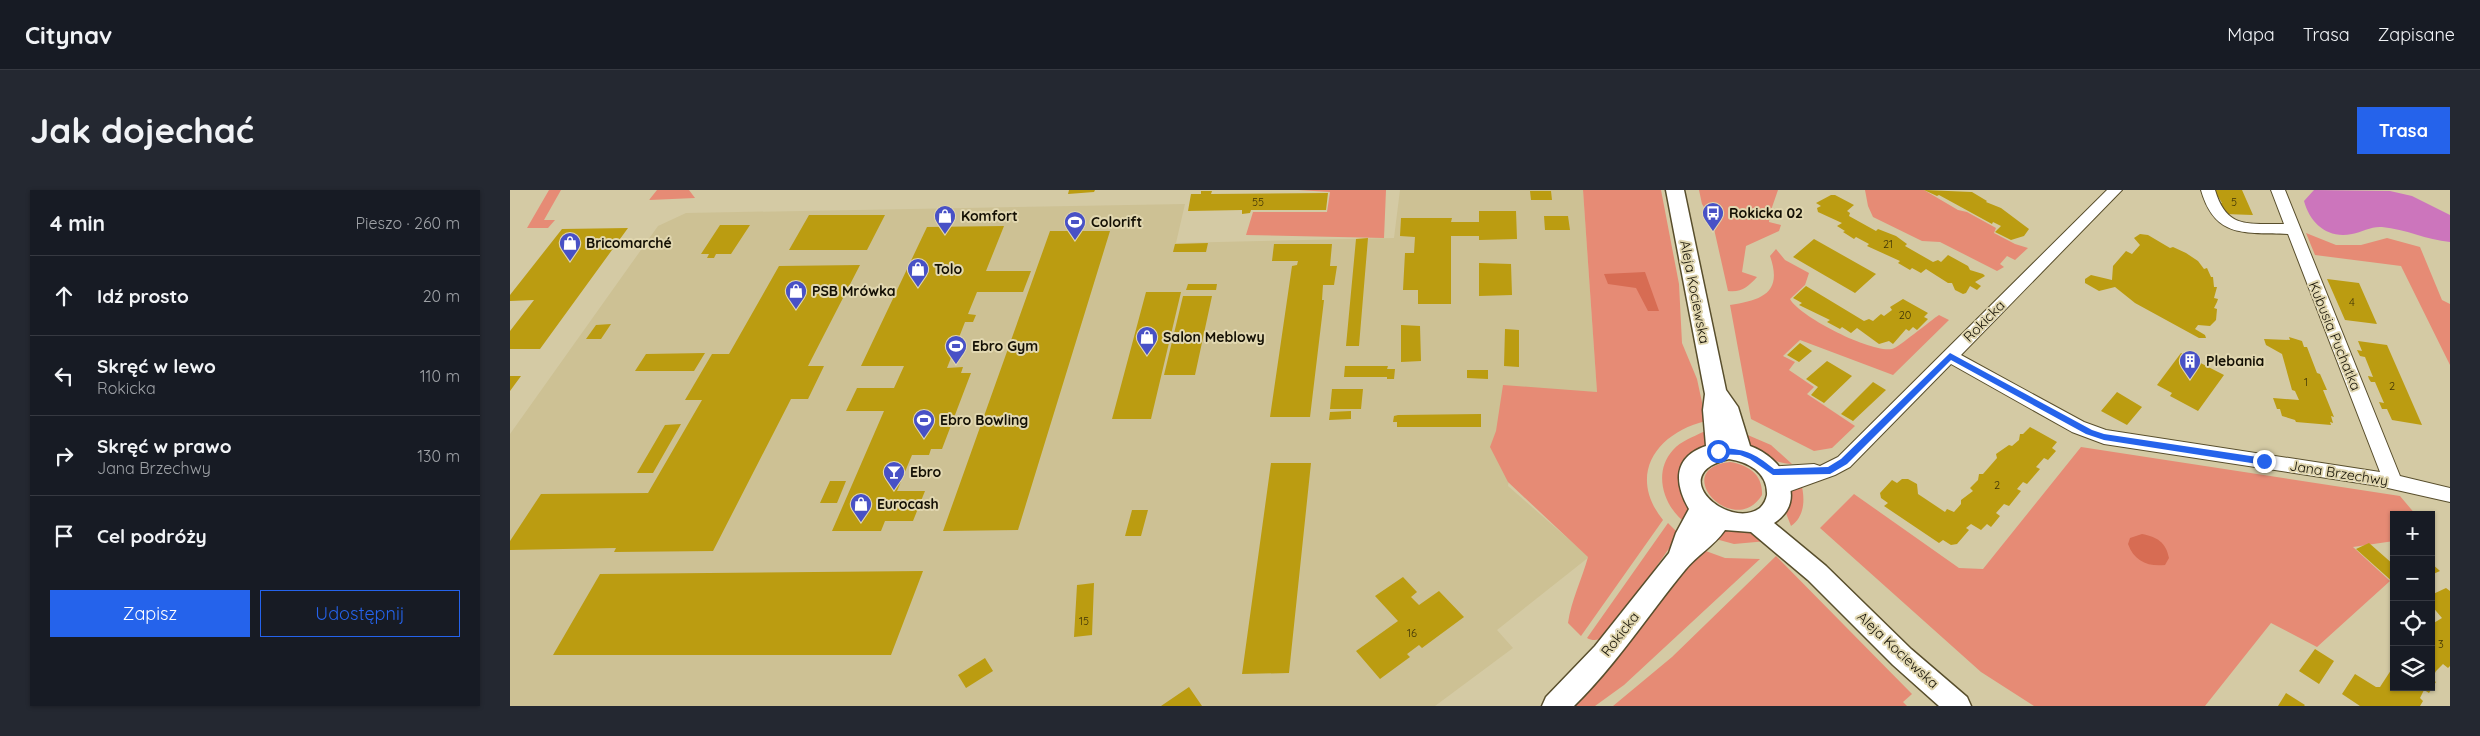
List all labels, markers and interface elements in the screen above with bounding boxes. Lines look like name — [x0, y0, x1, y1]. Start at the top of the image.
text: Citynav — [25, 20, 112, 50]
text: Mapa — [2227, 23, 2275, 46]
text: Trasa — [2303, 23, 2350, 46]
text: Zapisane — [2378, 23, 2455, 46]
button: Trasa — [2357, 107, 2450, 154]
text: Jak dojechać — [30, 108, 254, 152]
house number: 55 — [1252, 195, 1264, 209]
house number: 5 — [2231, 195, 2237, 209]
bus stop icon: Rokicka 02 — [1701, 201, 1725, 232]
shop icon: Komfort — [933, 204, 957, 235]
place label: Rokicka 02 — [1729, 204, 1803, 222]
place label: Komfort — [961, 207, 1018, 225]
text: 4 min — [50, 210, 105, 236]
sports icon: Colorift — [1063, 210, 1087, 241]
text: Pieszo · 260 m — [356, 213, 460, 233]
place label: Colorift — [1091, 213, 1142, 231]
shop icon: Bricomarché — [558, 231, 582, 262]
place label: Bricomarché — [586, 234, 672, 252]
house number: 21 — [1883, 237, 1893, 251]
street label: Aleja Kociewska — [1676, 239, 1714, 345]
shop icon: Tolo — [906, 257, 930, 288]
place label: Tolo — [934, 260, 962, 278]
shop icon: PSB Mrówka — [784, 279, 808, 310]
street label: Kubusia Puchatka — [2305, 279, 2365, 393]
icon: ahead — [50, 282, 78, 310]
place label: PSB Mrówka — [812, 282, 896, 300]
text: Idź prosto — [97, 284, 189, 308]
text: 20 m — [423, 286, 460, 306]
house number: 4 — [2349, 295, 2355, 309]
street label: Rokicka — [1959, 296, 2009, 346]
house number: 20 — [1899, 308, 1911, 322]
shop icon: Salon Meblowy — [1135, 325, 1159, 356]
place label: Salon Meblowy — [1163, 328, 1265, 346]
sports icon: Ebro Gym — [944, 334, 968, 365]
place label: Ebro Gym — [972, 337, 1038, 355]
building icon: Plebania — [2178, 349, 2202, 380]
place label: Plebania — [2206, 352, 2264, 370]
text: Skręć w lewo — [97, 354, 216, 378]
icon: left — [50, 362, 78, 390]
text: 110 m — [420, 366, 460, 386]
house number: 1 — [2304, 375, 2308, 389]
text: Rokicka — [97, 378, 156, 398]
house number: 2 — [2389, 379, 2395, 393]
sports icon: Ebro Bowling — [912, 408, 936, 439]
place label: Ebro Bowling — [940, 411, 1028, 429]
text: Skręć w prawo — [97, 434, 232, 458]
route start — [1707, 440, 1730, 463]
icon: right — [50, 442, 78, 470]
text: 130 m — [417, 446, 460, 466]
route end — [2253, 450, 2276, 473]
street label: Jana Brzechwy — [2288, 456, 2390, 490]
text: Jana Brzechwy — [97, 458, 211, 478]
bar icon: Ebro — [882, 460, 906, 491]
place label: Ebro — [910, 463, 942, 481]
house number: 2 — [1994, 478, 2000, 492]
shop icon: Eurocash — [849, 492, 873, 523]
place label: Eurocash — [877, 495, 939, 513]
map controls — [2390, 511, 2435, 691]
button: + — [2390, 511, 2435, 556]
icon: arrive — [50, 522, 78, 550]
text: Cel podróży — [97, 524, 207, 548]
button: − — [2390, 556, 2435, 601]
button: Zapisz — [50, 590, 250, 637]
button: Udostępnij — [260, 590, 460, 637]
button: locate — [2390, 601, 2435, 646]
street label: Rokicka — [1597, 608, 1643, 660]
street label: Aleja Kociewska — [1854, 608, 1942, 692]
house number: 15 — [1079, 614, 1089, 628]
house number: 16 — [1407, 626, 1417, 640]
house number: 3 — [2438, 637, 2444, 651]
button: layers — [2390, 646, 2435, 691]

